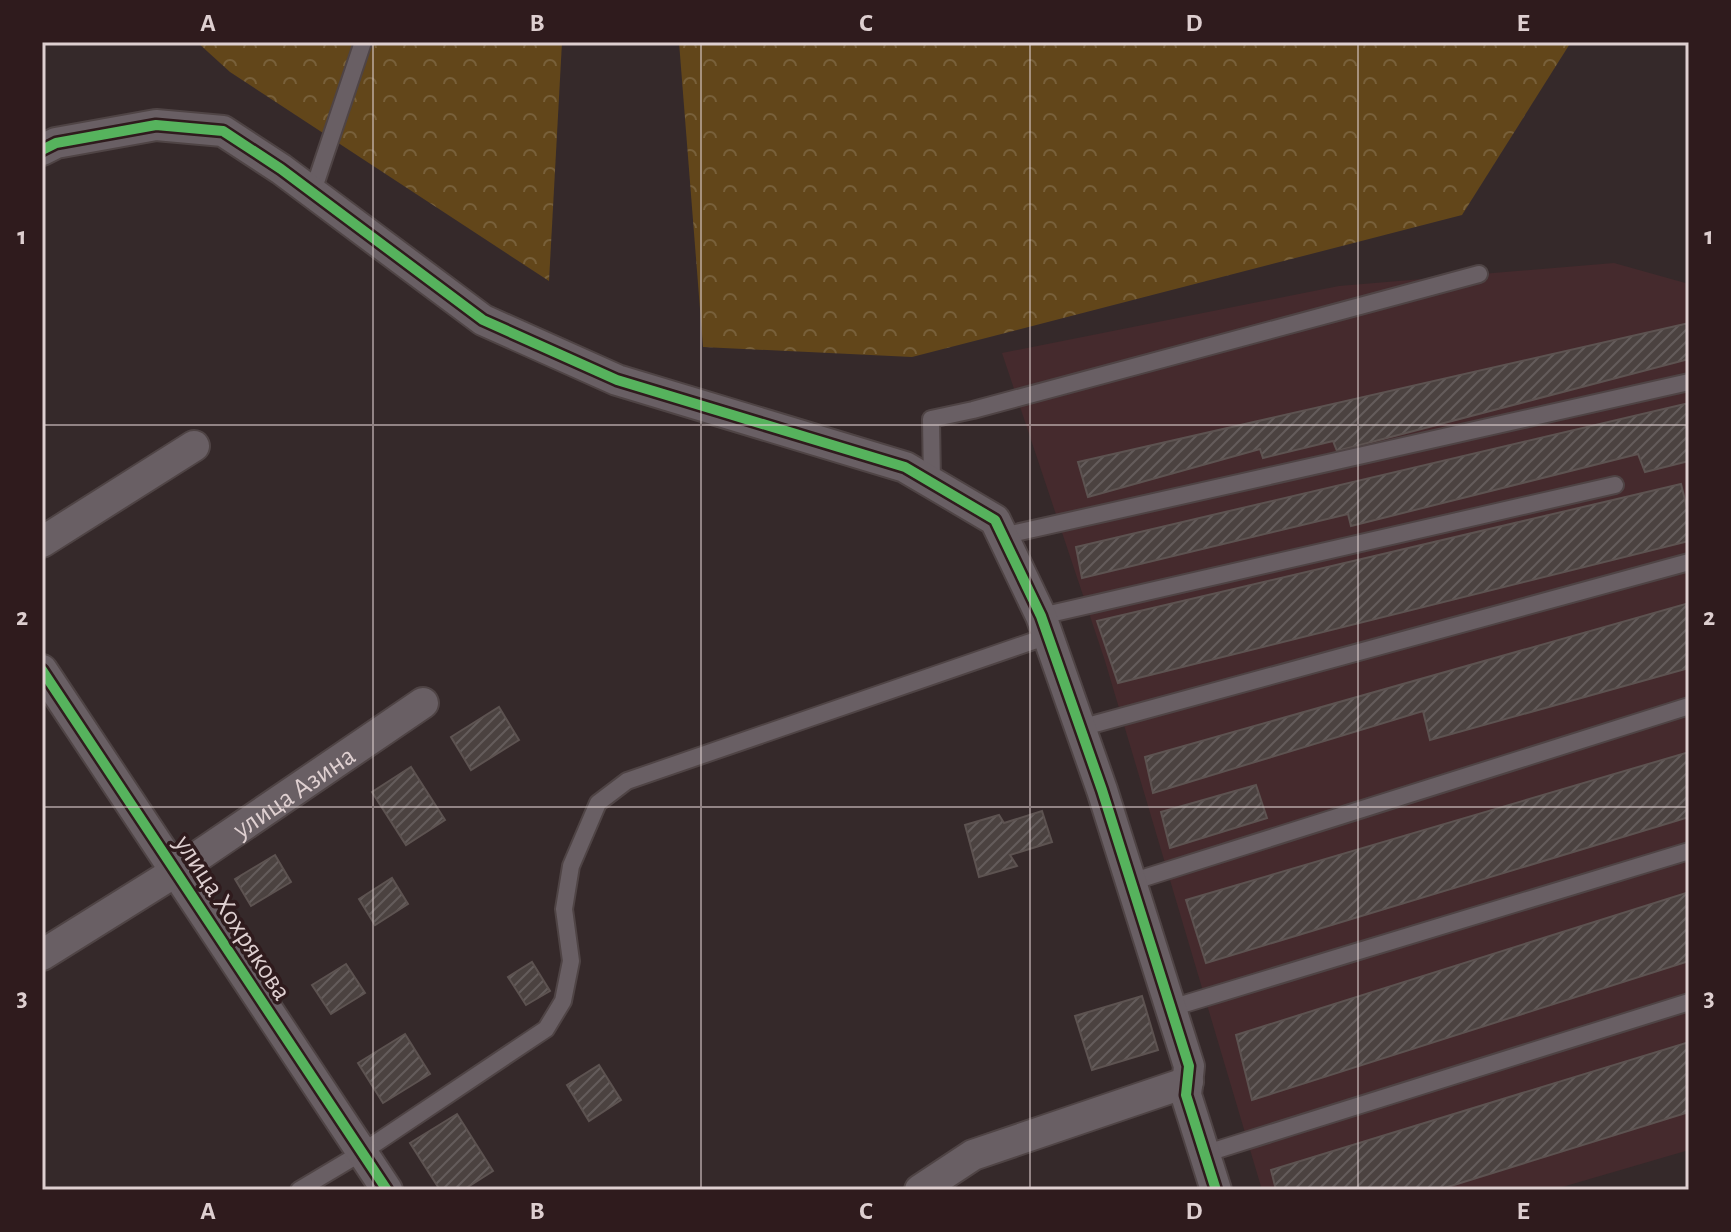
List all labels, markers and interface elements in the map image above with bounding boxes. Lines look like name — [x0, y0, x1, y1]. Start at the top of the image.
text: A — [200, 10, 216, 36]
text: B — [529, 10, 545, 36]
text: C — [859, 10, 873, 36]
text: D — [1185, 10, 1203, 36]
text: E — [1516, 10, 1530, 36]
text: 1 — [17, 223, 27, 249]
text: 1 — [1704, 223, 1714, 249]
text: 2 — [16, 604, 28, 630]
text: 2 — [1703, 604, 1715, 630]
street label: улица Азина — [228, 742, 361, 845]
street label: улица Хохрякова — [168, 830, 296, 1006]
text: 3 — [16, 985, 28, 1011]
text: 3 — [1703, 985, 1715, 1011]
text: A — [200, 1198, 216, 1224]
text: B — [529, 1198, 545, 1224]
text: C — [859, 1198, 873, 1224]
text: D — [1185, 1198, 1203, 1224]
text: E — [1516, 1198, 1530, 1224]

